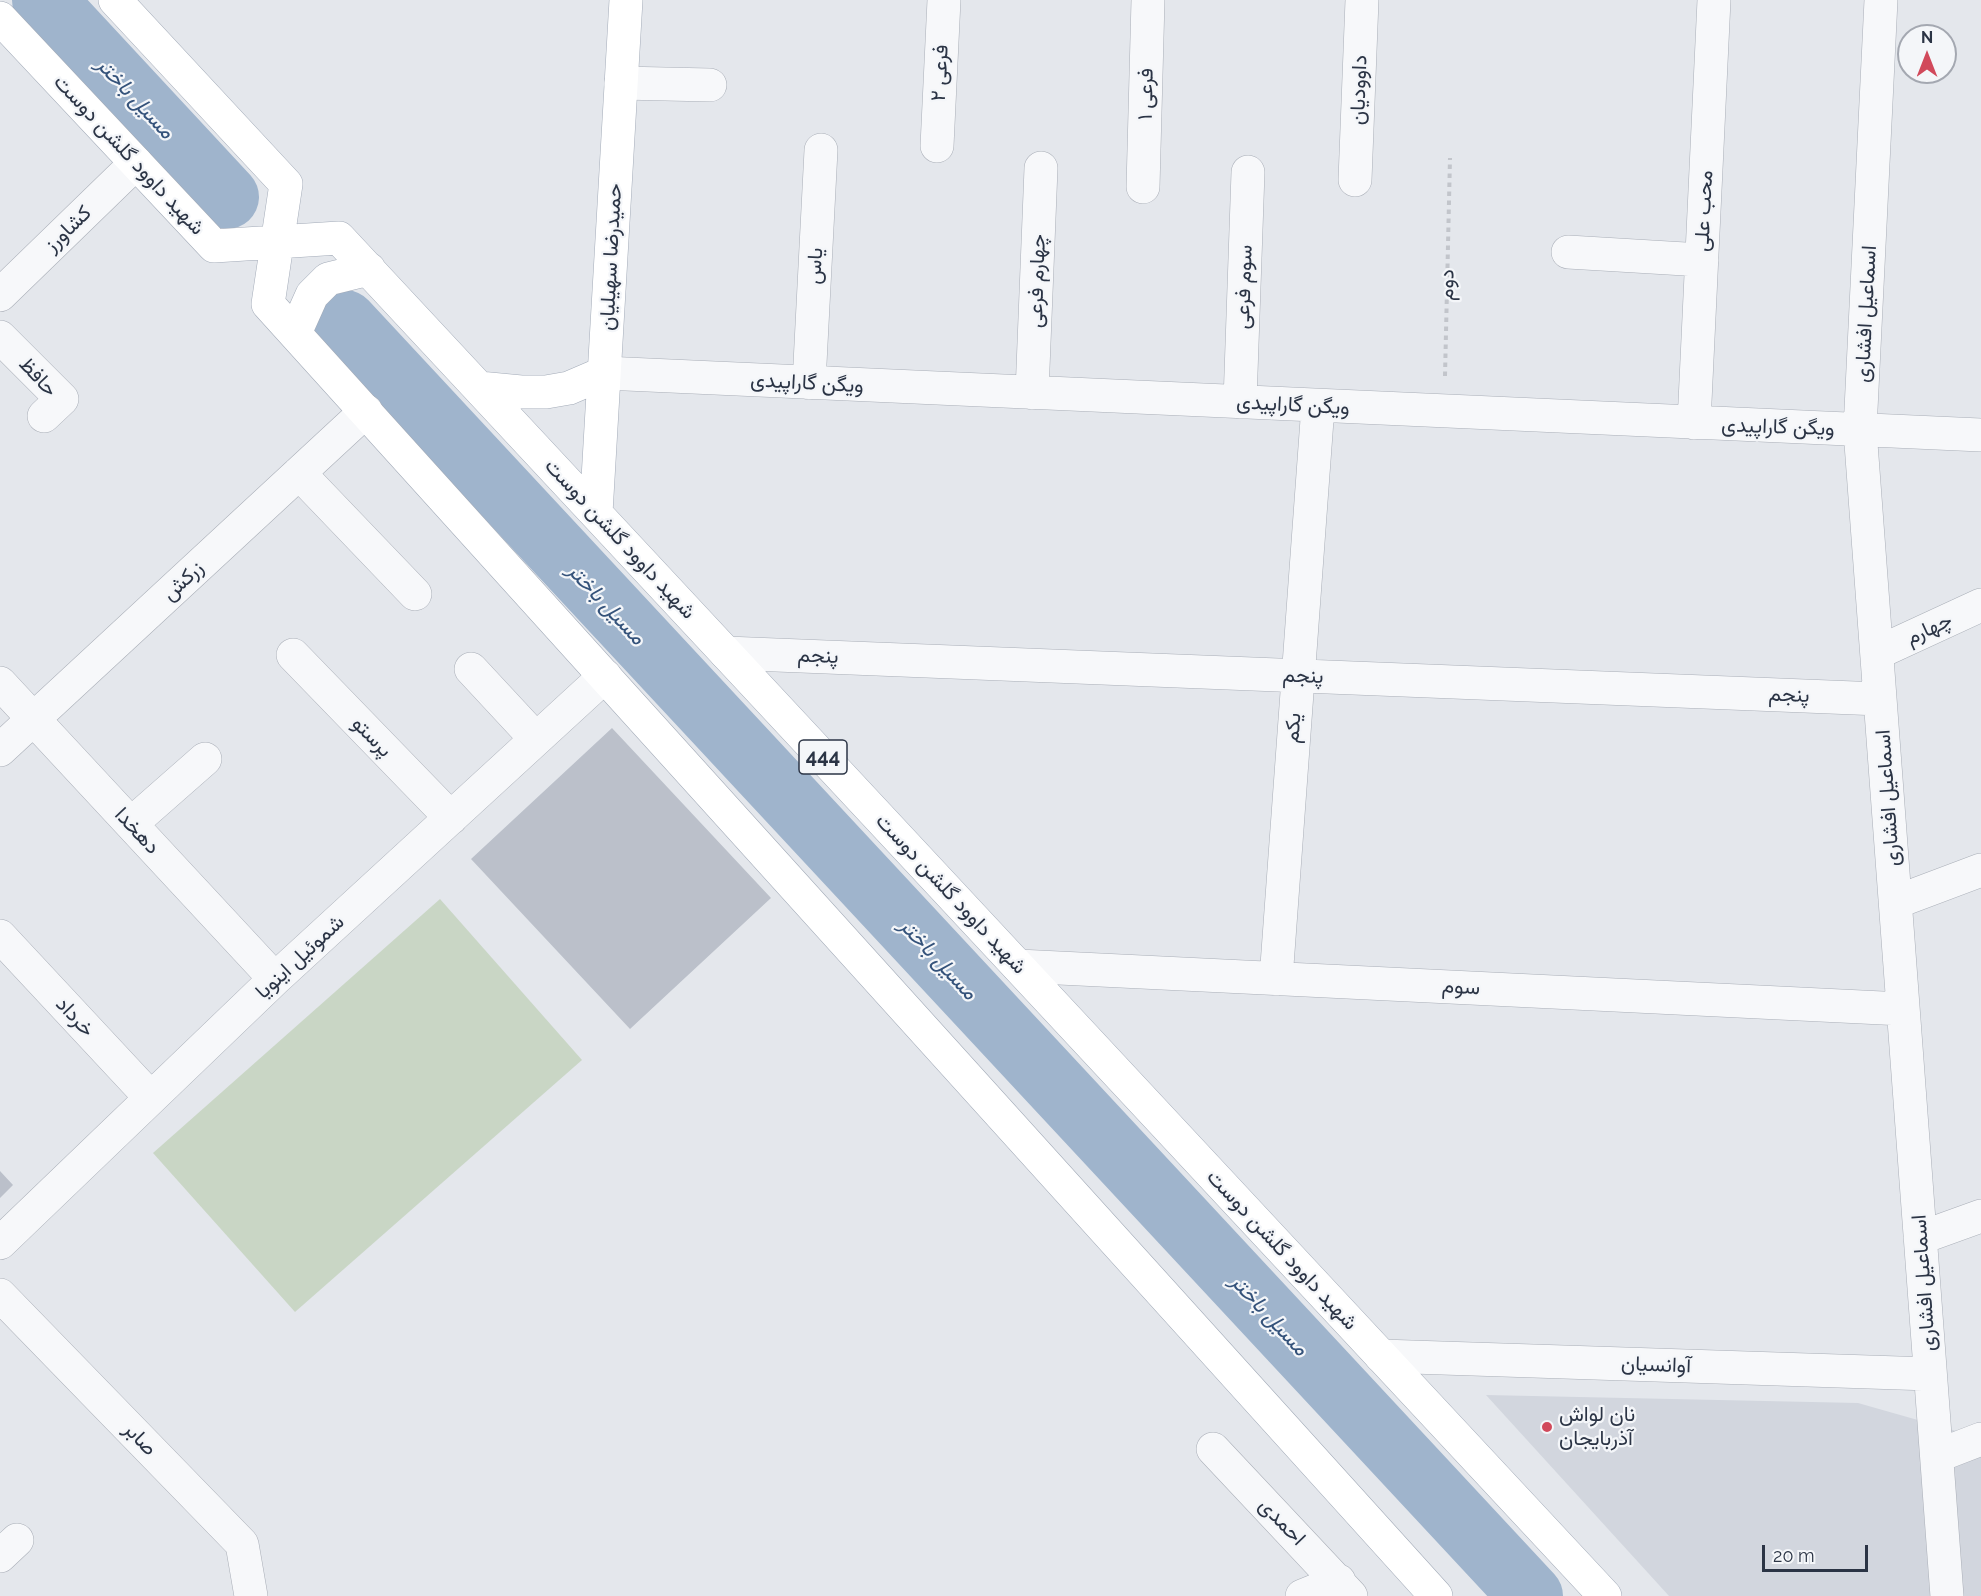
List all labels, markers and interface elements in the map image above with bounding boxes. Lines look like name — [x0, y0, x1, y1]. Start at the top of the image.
north arrow — [1897, 24, 1957, 84]
text: N — [1921, 28, 1933, 47]
street label: فرعی ۲ — [926, 44, 954, 102]
water label: مسیل باختر — [90, 51, 180, 145]
street label: داوودیان — [1345, 55, 1373, 125]
street label: فرعی ۱ — [1133, 68, 1159, 120]
street label: شهید داوود گلشن دوست — [48, 70, 210, 240]
street label: محب علی — [1689, 170, 1719, 252]
street label: حمیدرضا سهیلیان — [595, 183, 627, 331]
street label: کشاورز — [39, 201, 97, 257]
street label: چهارم فرعی — [1023, 234, 1051, 328]
street label: سوم فرعی — [1230, 244, 1258, 330]
street label: اسماعیل افشاری — [1850, 245, 1882, 383]
street label: یاس — [801, 247, 829, 285]
street label: دوم — [1434, 269, 1460, 301]
street label: حافظ — [13, 352, 63, 402]
street label: ویگن گاراپیدی — [750, 367, 864, 399]
street label: ویگن گاراپیدی — [1236, 389, 1350, 421]
street label: ویگن گاراپیدی — [1721, 412, 1835, 442]
street label: شهید داوود گلشن دوست — [539, 454, 701, 624]
street label: زرکش — [157, 556, 209, 606]
water label: مسیل باختر — [561, 557, 651, 651]
street label: چهارم — [1902, 607, 1956, 651]
street label: پنجم — [797, 643, 839, 669]
street label: پنجم — [1282, 663, 1324, 689]
street label: پنجم — [1768, 682, 1810, 708]
street label: پرستو — [347, 711, 397, 763]
street label: یکم — [1279, 712, 1307, 744]
street label: اسماعیل افشاری — [1871, 729, 1905, 867]
road number: 444 — [799, 740, 847, 774]
street label: دهخدا — [109, 802, 165, 860]
street label: شهید داوود گلشن دوست — [870, 809, 1032, 979]
street label: شموئیل اینویا — [250, 910, 350, 1004]
water label: مسیل باختر — [893, 912, 983, 1006]
street label: سوم — [1441, 973, 1481, 1001]
street label: خرداد — [50, 992, 100, 1042]
street label: شهید داوود گلشن دوست — [1201, 1165, 1363, 1335]
street label: اسماعیل افشاری — [1907, 1214, 1941, 1352]
water label: مسیل باختر — [1224, 1268, 1314, 1362]
street label: آوانسیان — [1621, 1351, 1691, 1379]
place label: نان لواش آذربایجان — [1559, 1402, 1635, 1452]
street label: صابر — [118, 1417, 162, 1461]
marker: نان لواش آذربایجان — [1540, 1420, 1554, 1434]
street label: احمدی — [1253, 1493, 1311, 1551]
scale bar — [1765, 1533, 1872, 1571]
text: 20 m — [1773, 1545, 1815, 1566]

